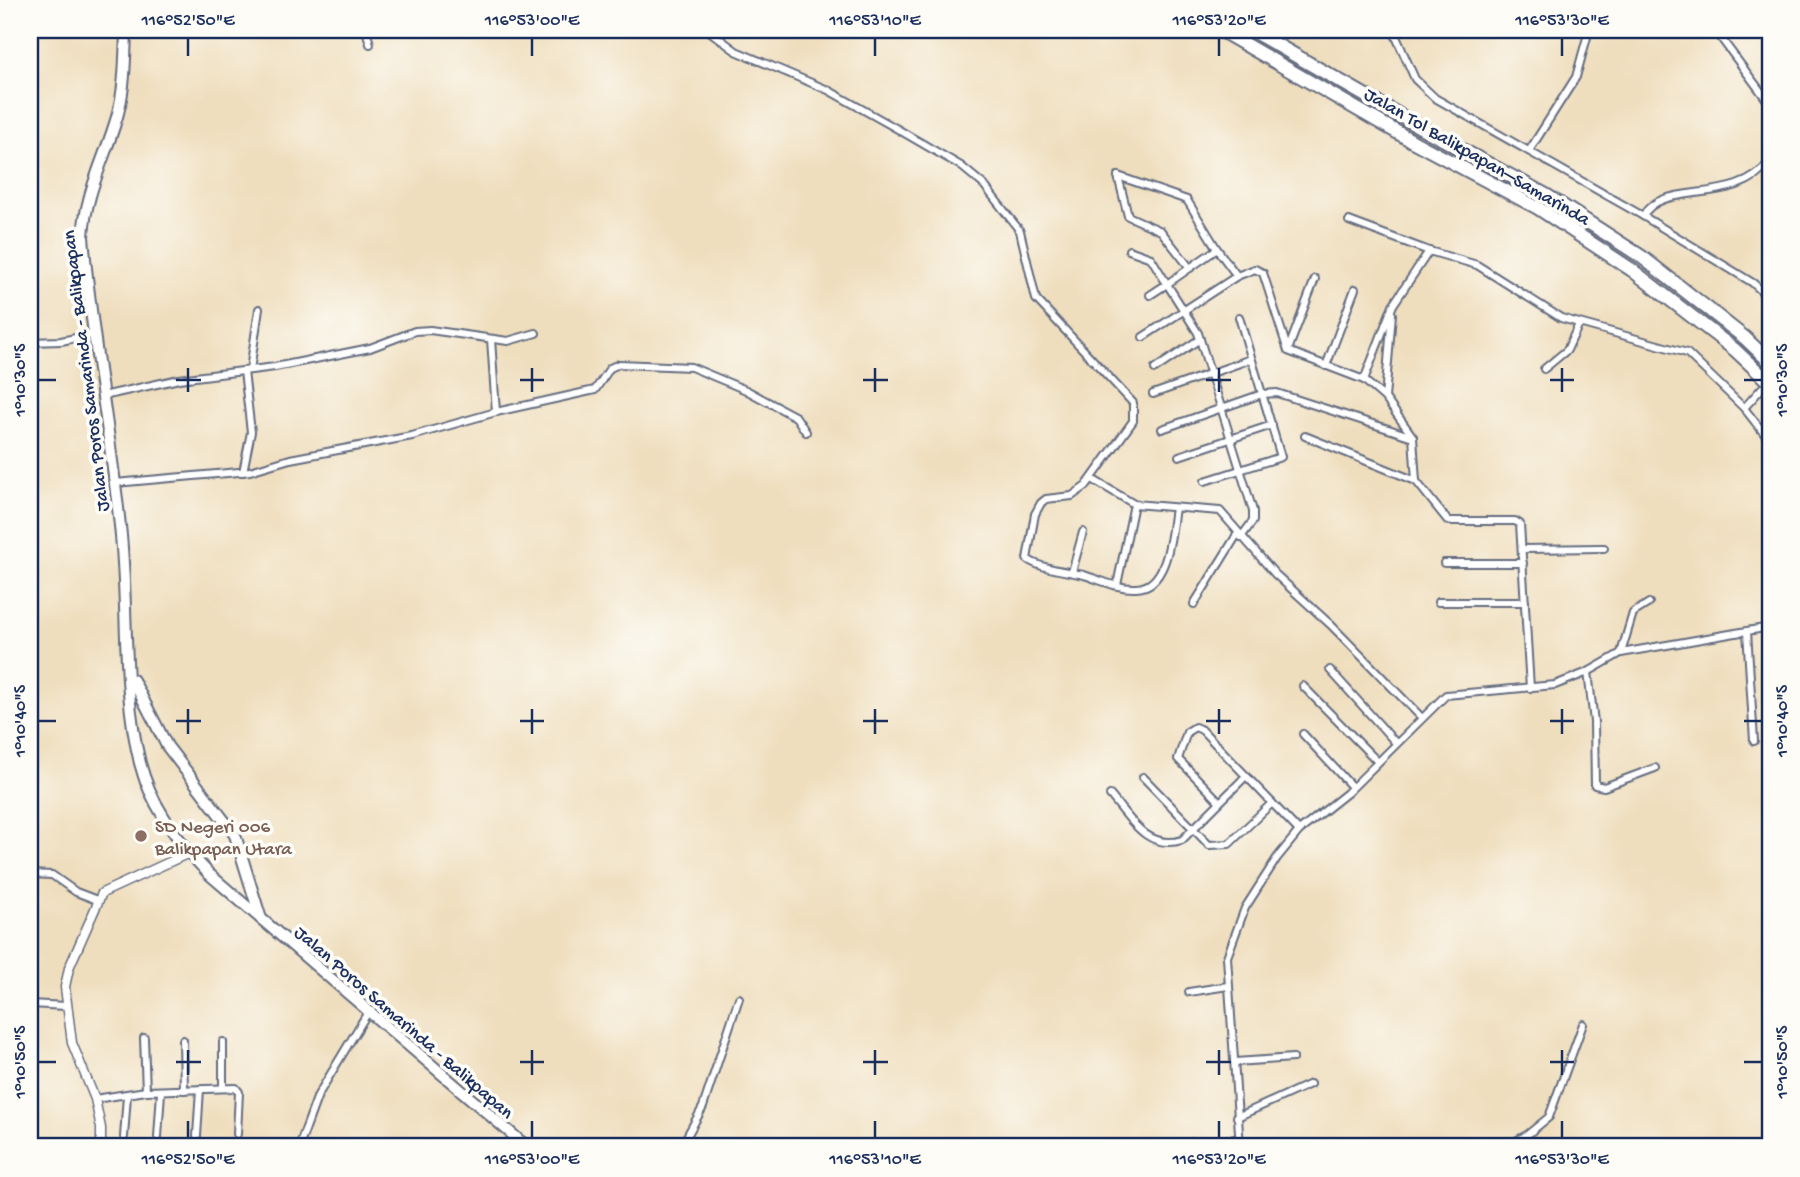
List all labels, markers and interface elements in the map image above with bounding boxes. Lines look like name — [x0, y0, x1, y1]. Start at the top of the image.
text: 116°52'50"E — [141, 11, 235, 32]
text: 116°53'00"E — [484, 11, 580, 32]
text: 116°53'10"E — [828, 11, 921, 32]
text: 116°53'20"E — [1172, 11, 1266, 32]
text: 116°53'30"E — [1514, 11, 1609, 32]
street label: Jalan Tol Balikpapan–Samarinda — [1359, 84, 1595, 233]
street label: Jalan Poros Samarinda - Balikpapan — [59, 229, 116, 512]
text: 1°10'30"S — [11, 343, 32, 417]
text: 1°10'30"S — [1773, 343, 1794, 417]
text: 1°10'40"S — [11, 684, 32, 758]
text: 1°10'40"S — [1773, 684, 1794, 758]
place label: SD Negeri 006 Balikpapan Utara — [154, 817, 293, 862]
marker: SD Negeri 006 Balikpapan Utara — [133, 828, 149, 844]
street label: Jalan Poros Samarinda - Balikpapan — [288, 922, 517, 1125]
text: 1°10'50"S — [11, 1025, 32, 1099]
text: 1°10'50"S — [1773, 1025, 1794, 1099]
text: 116°52'50"E — [141, 1150, 235, 1171]
text: 116°53'00"E — [484, 1150, 580, 1171]
text: 116°53'10"E — [828, 1150, 921, 1171]
text: 116°53'20"E — [1172, 1150, 1266, 1171]
text: 116°53'30"E — [1514, 1150, 1609, 1171]

